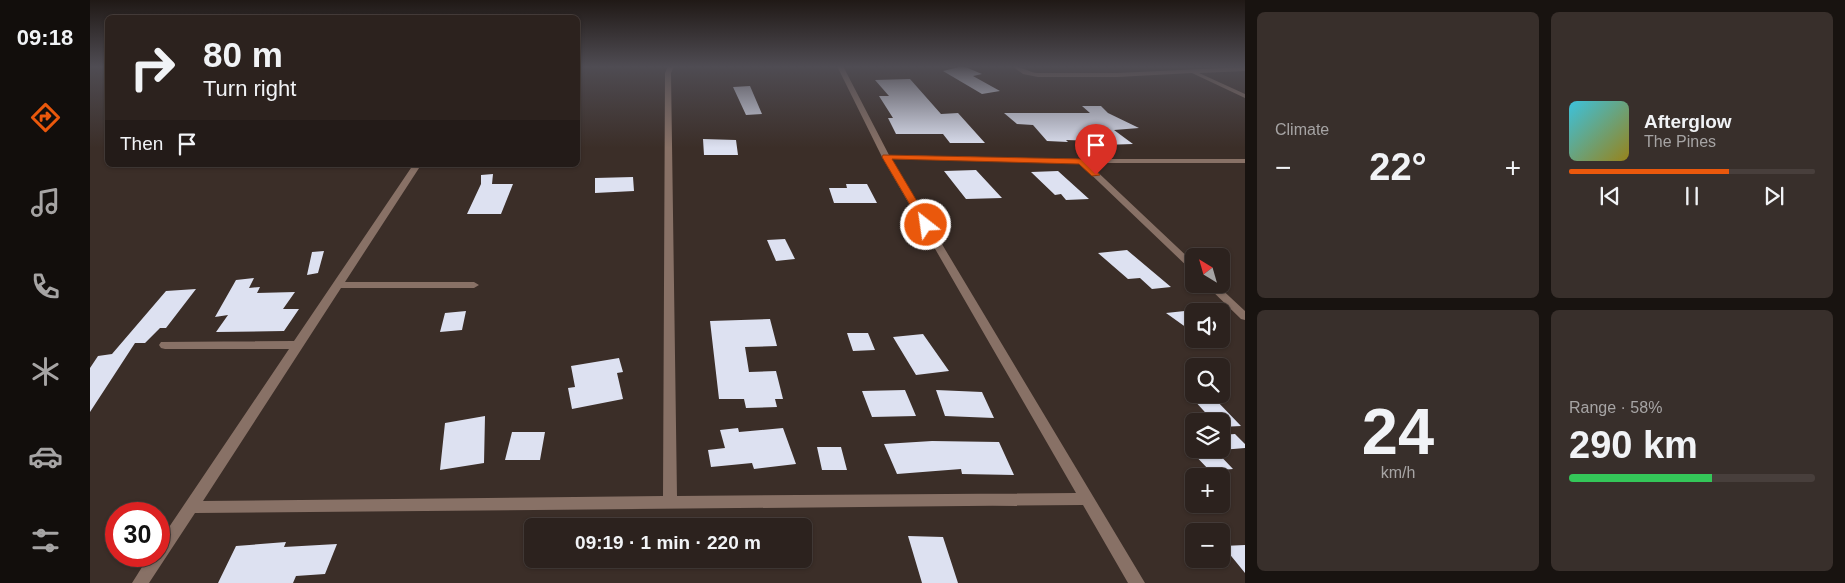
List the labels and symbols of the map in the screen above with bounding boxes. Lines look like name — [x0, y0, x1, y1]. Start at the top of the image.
pin — [1075, 124, 1117, 175]
position arrow — [899, 198, 951, 250]
north arrow — [1185, 248, 1230, 292]
speed limit sign: 30 — [105, 502, 170, 567]

